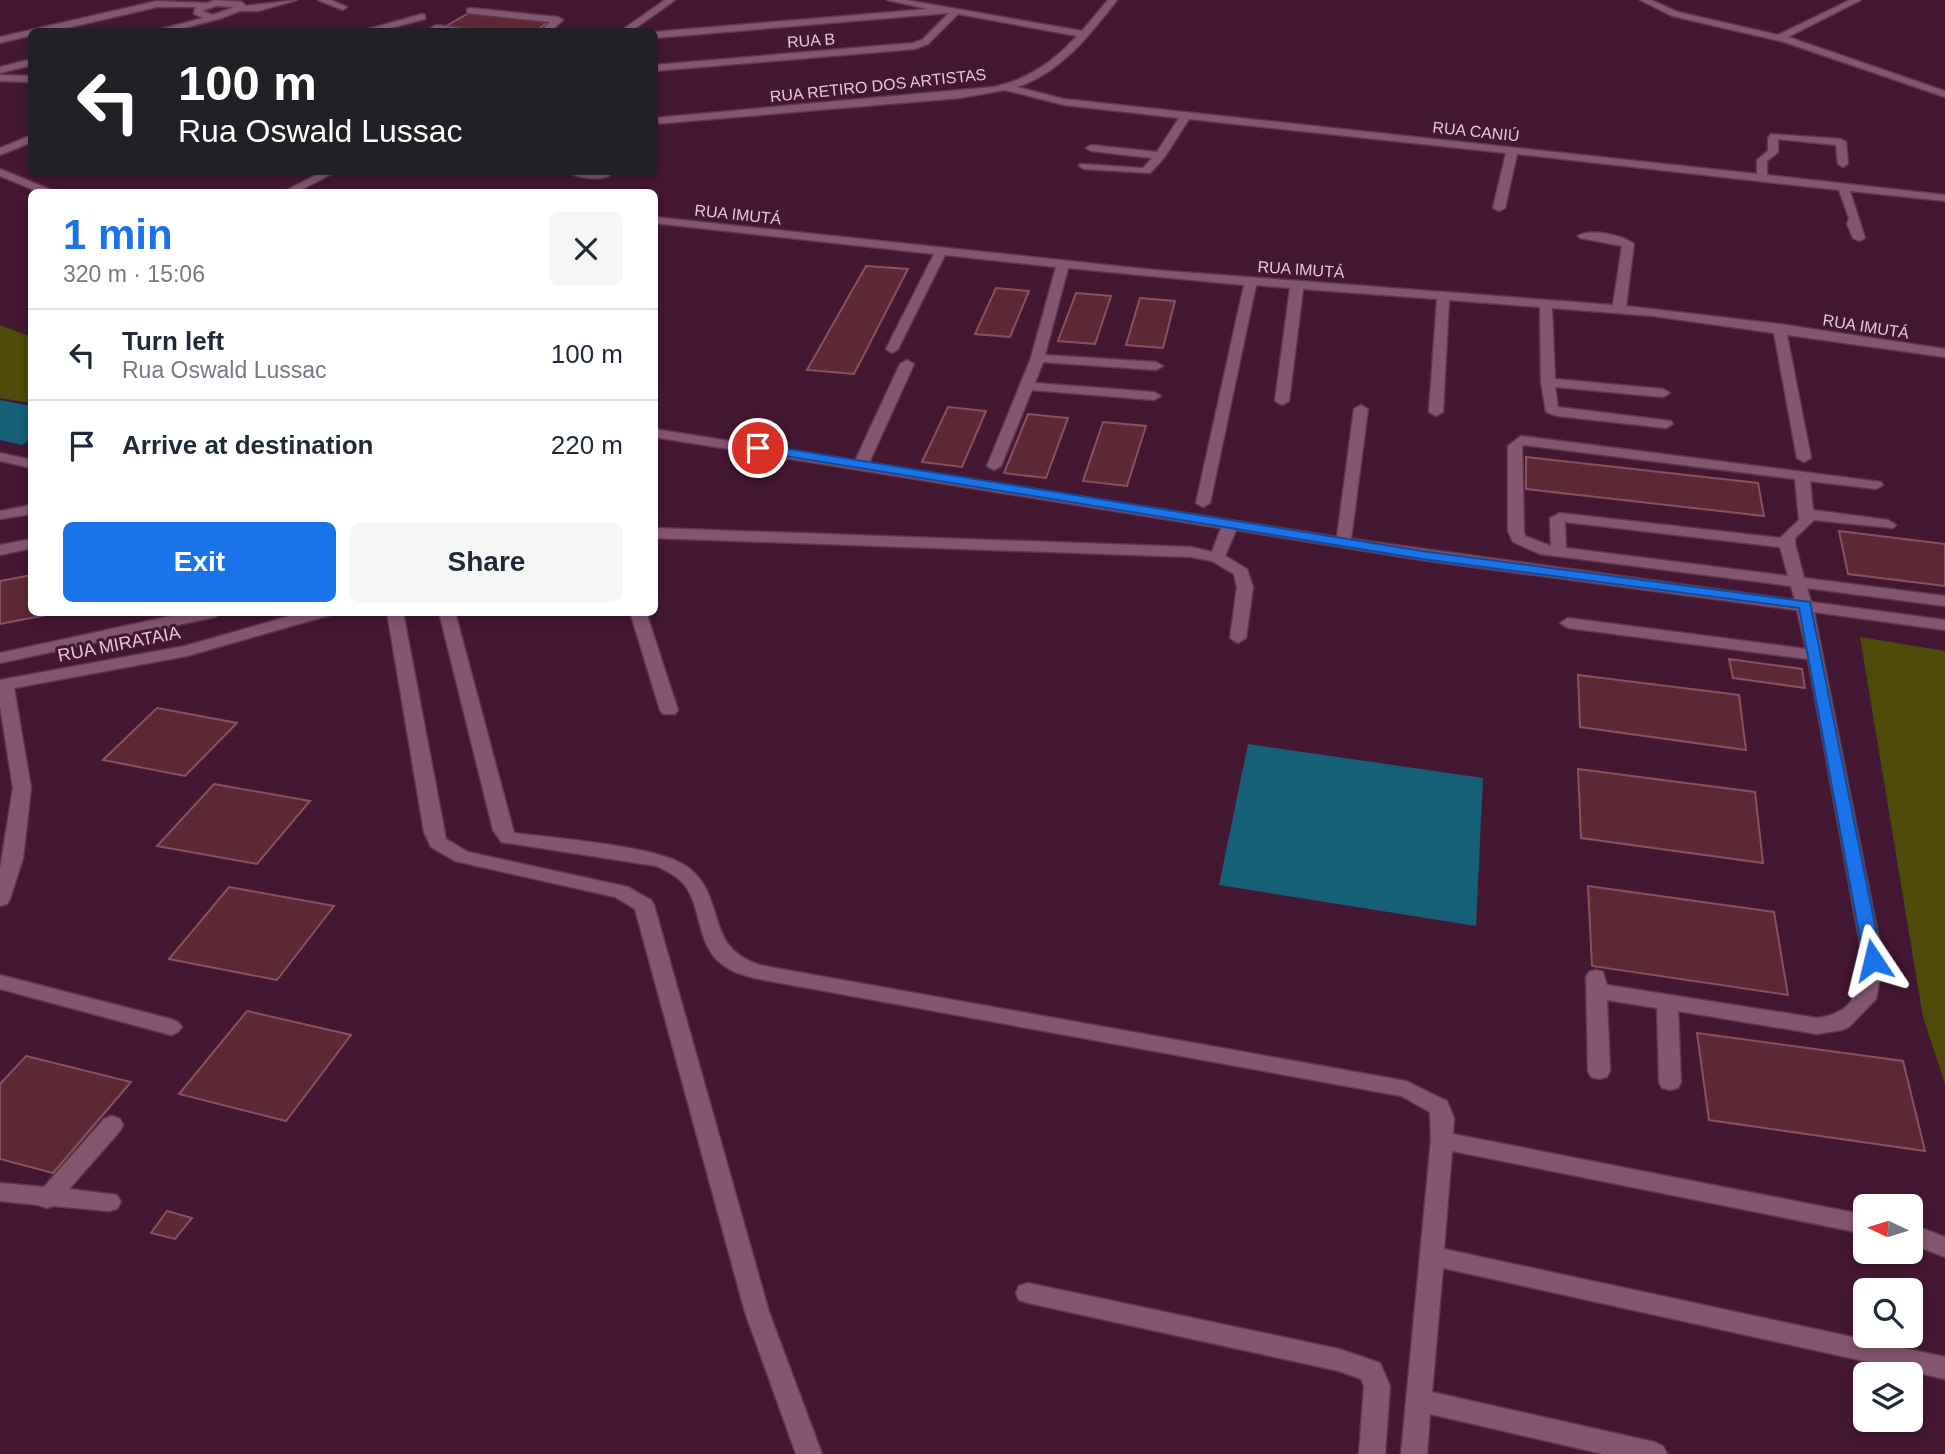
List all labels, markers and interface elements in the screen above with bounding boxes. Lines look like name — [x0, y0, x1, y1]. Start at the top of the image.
street label: RUA B — [786, 30, 836, 51]
icon: left — [63, 56, 154, 147]
text: 100 m — [178, 56, 317, 110]
street label: RUA RETIRO DOS ARTISTAS — [769, 66, 987, 105]
text: Rua Oswald Lussac — [178, 113, 463, 149]
street label: RUA CANIÚ — [1432, 117, 1520, 145]
street label: RUA IMUTÁ — [694, 200, 783, 228]
text: 1 min — [63, 211, 173, 258]
button: close — [549, 212, 623, 286]
street label: RUA IMUTÁ — [1257, 257, 1345, 281]
text: 320 m · 15:06 — [63, 261, 205, 287]
street label: RUA IMUTÁ — [1822, 310, 1911, 342]
text: Turn left — [122, 326, 224, 356]
icon: left — [63, 336, 101, 374]
text: 100 m — [551, 339, 623, 369]
text: Rua Oswald Lussac — [122, 357, 327, 383]
pin — [728, 418, 788, 478]
icon: arrive — [63, 427, 101, 465]
icon: arrive — [739, 429, 777, 467]
text: Arrive at destination — [122, 430, 373, 460]
text: 220 m — [551, 430, 623, 460]
button: Exit — [63, 522, 336, 602]
button: Share — [350, 522, 623, 602]
street label: RUA MIRATAIA — [56, 622, 182, 666]
position arrow — [1836, 923, 1910, 997]
north arrow — [1853, 1194, 1923, 1264]
map controls — [1853, 1194, 1923, 1432]
button: search — [1853, 1278, 1923, 1348]
button: layers — [1853, 1362, 1923, 1432]

